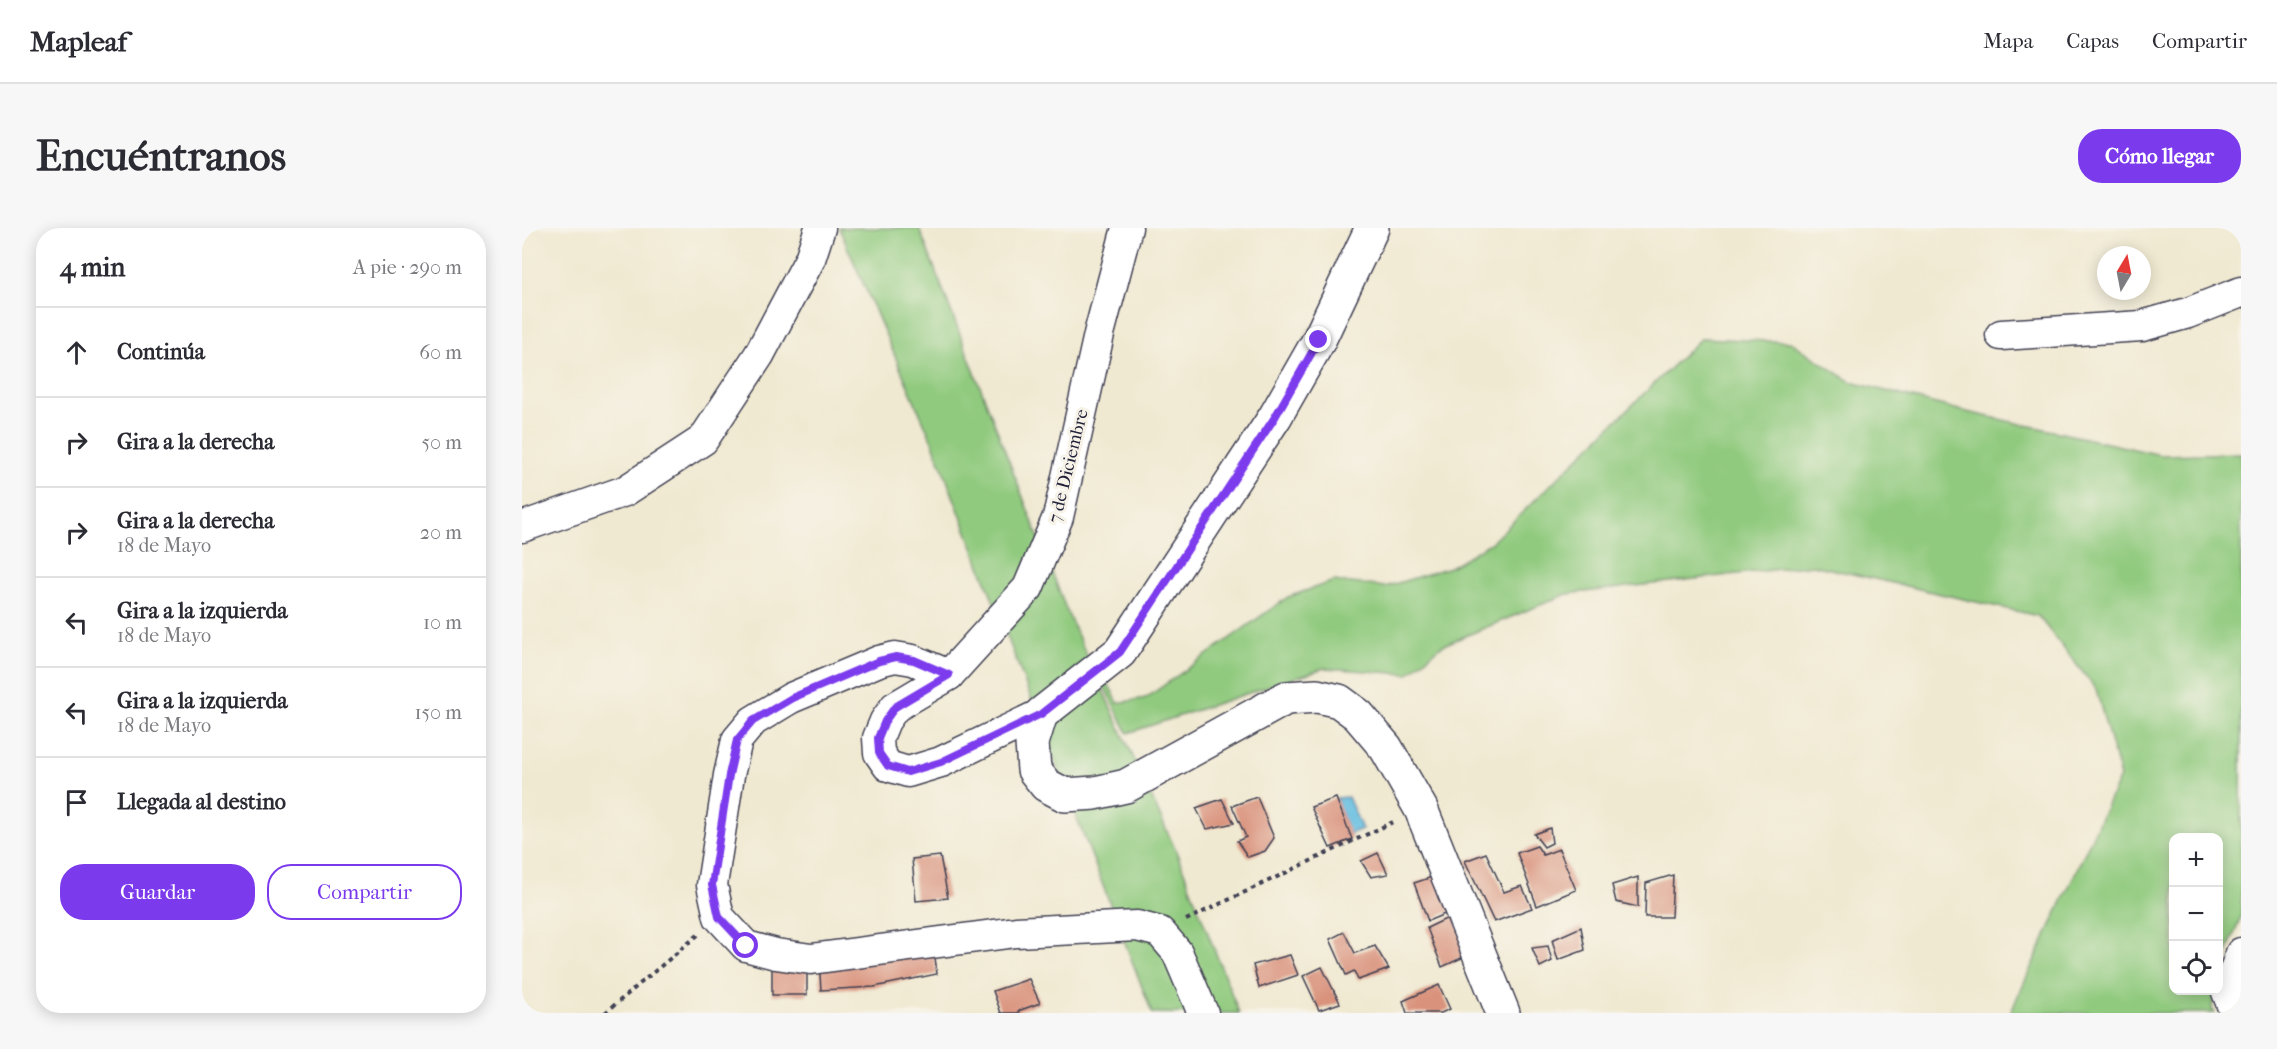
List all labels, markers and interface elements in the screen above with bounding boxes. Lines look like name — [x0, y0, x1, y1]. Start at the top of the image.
text: Mapleaf — [30, 25, 127, 58]
text: Mapa — [1983, 29, 2033, 53]
text: Capas — [2066, 29, 2119, 53]
text: Compartir — [2152, 29, 2247, 53]
button: Cómo llegar — [2078, 129, 2241, 183]
text: Encuéntranos — [36, 132, 286, 181]
north arrow — [2097, 246, 2151, 300]
text: 4 min — [60, 252, 125, 283]
text: A pie · 290 m — [353, 256, 462, 279]
route end — [1305, 326, 1331, 352]
icon: ahead — [60, 336, 93, 369]
text: Continúa — [117, 339, 205, 365]
text: 60 m — [419, 341, 462, 364]
street label: 7 de Diciembre — [1044, 407, 1093, 525]
icon: right — [60, 426, 93, 459]
text: Gira a la derecha — [117, 429, 274, 455]
text: 50 m — [421, 431, 462, 454]
text: Gira a la derecha — [117, 508, 274, 534]
icon: right — [60, 516, 93, 549]
text: 20 m — [420, 521, 462, 544]
text: 18 de Mayo — [117, 534, 211, 557]
text: Gira a la izquierda — [117, 598, 288, 624]
icon: left — [60, 606, 93, 639]
text: 10 m — [423, 611, 462, 634]
text: 18 de Mayo — [117, 624, 211, 647]
text: Gira a la izquierda — [117, 688, 288, 714]
icon: left — [60, 696, 93, 729]
text: 150 m — [414, 701, 462, 724]
text: 18 de Mayo — [117, 714, 211, 737]
icon: arrive — [60, 786, 93, 819]
text: Llegada al destino — [117, 789, 286, 815]
map controls — [2169, 833, 2223, 995]
button: + — [2169, 833, 2223, 887]
button: Guardar — [60, 864, 255, 920]
button: Compartir — [267, 864, 462, 920]
button: − — [2169, 887, 2223, 941]
route start — [732, 932, 758, 958]
button: locate — [2169, 941, 2223, 995]

